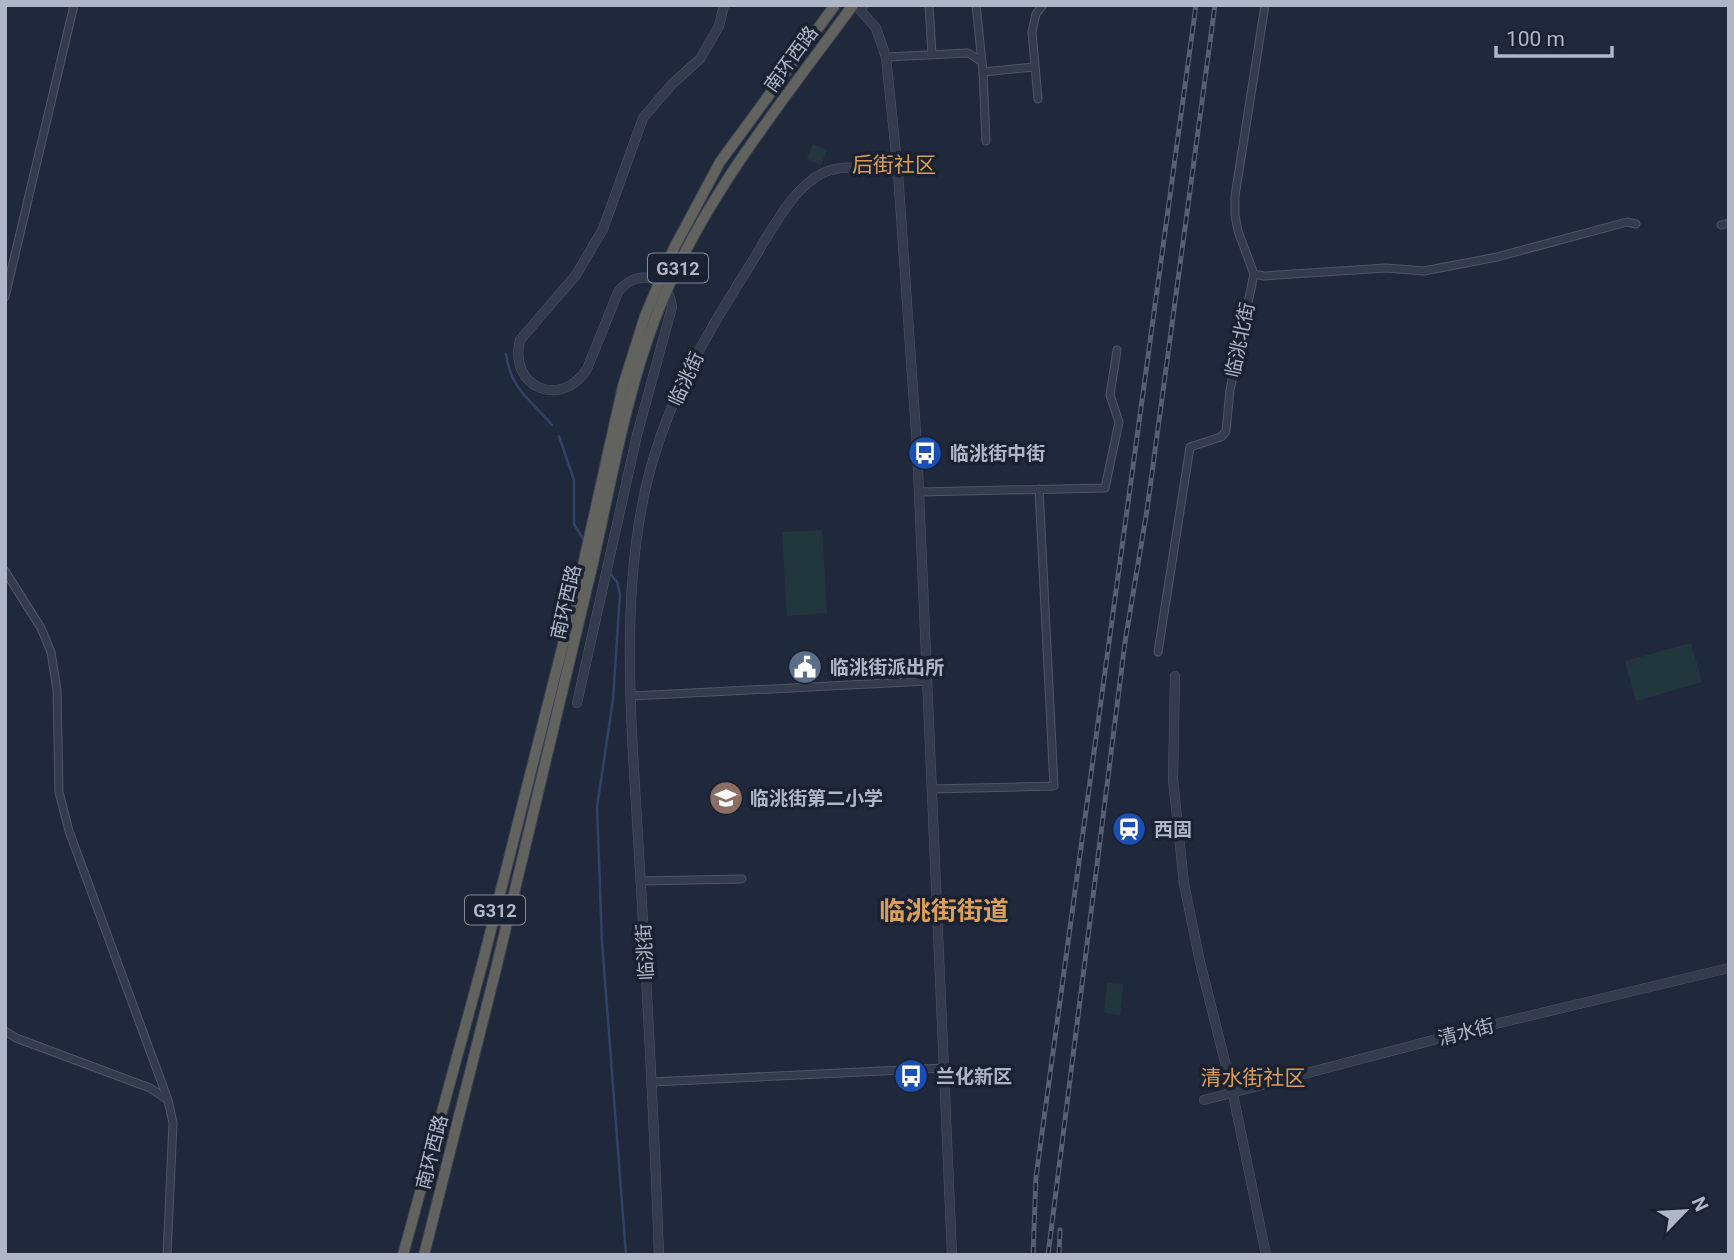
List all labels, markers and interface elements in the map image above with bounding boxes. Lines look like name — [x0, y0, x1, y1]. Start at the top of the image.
scale bar — [1496, 14, 1612, 58]
street label: 南环西路 — [759, 21, 823, 97]
text: 100 m — [1506, 27, 1565, 51]
district label: 后街社区 — [852, 153, 936, 177]
road number: G312 — [648, 254, 708, 282]
street label: 临洮北街 — [1221, 300, 1259, 380]
street label: 临洮街 — [664, 348, 708, 410]
bus stop icon: 临洮街中街 — [906, 434, 944, 472]
place label: 临洮街中街 — [950, 442, 1045, 465]
street label: 南环西路 — [546, 562, 586, 642]
public building icon: 临洮街派出所 — [786, 648, 824, 686]
place label: 临洮街派出所 — [830, 656, 944, 679]
school or university icon: 临洮街第二小学 — [707, 779, 745, 817]
place label: 临洮街第二小学 — [750, 787, 883, 810]
station icon: 西固 — [1110, 810, 1148, 848]
place label: 西固 — [1154, 818, 1192, 841]
road number: G312 — [465, 896, 525, 925]
district label: 临洮街街道 — [879, 896, 1009, 926]
street label: 临洮街 — [632, 923, 658, 981]
street label: 清水街 — [1436, 1014, 1496, 1050]
bus stop icon: 兰化新区 — [892, 1057, 930, 1095]
place label: 兰化新区 — [936, 1065, 1012, 1088]
district label: 清水街社区 — [1201, 1066, 1306, 1090]
street label: 南环西路 — [412, 1112, 452, 1192]
north arrow — [1650, 1176, 1720, 1246]
text: N — [1687, 1193, 1713, 1215]

